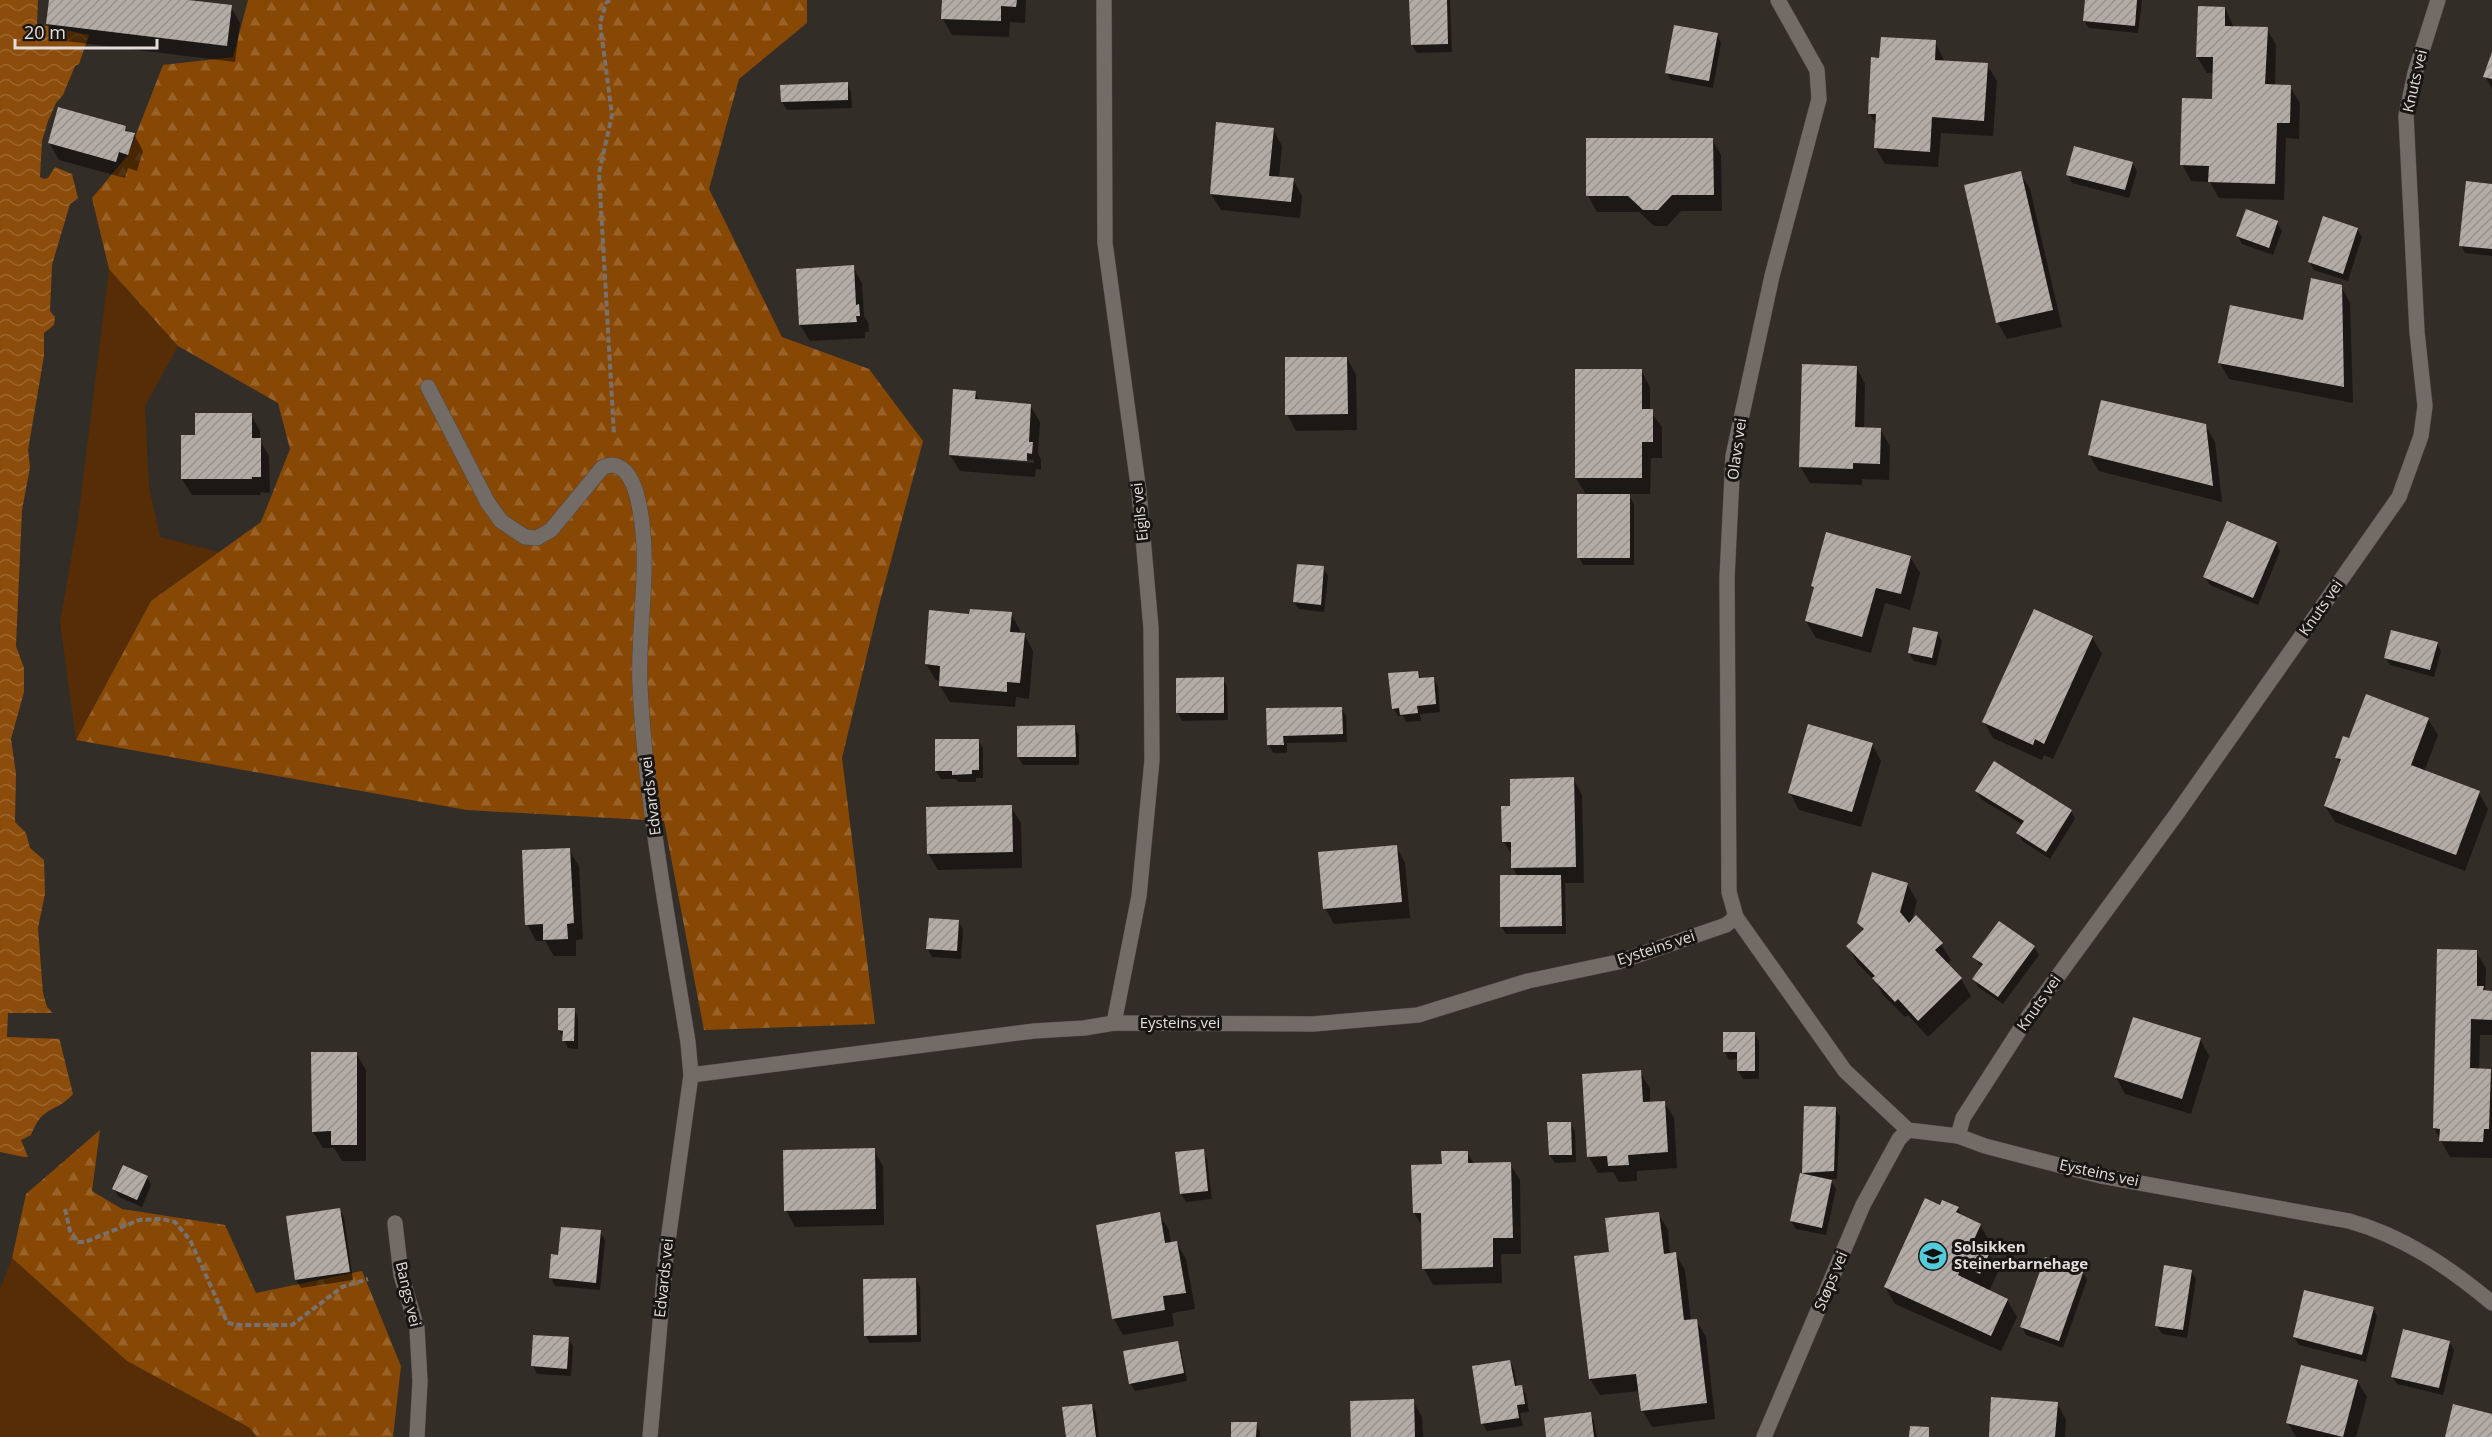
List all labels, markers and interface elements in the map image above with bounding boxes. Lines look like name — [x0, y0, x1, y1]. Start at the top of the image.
scale bar — [15, 12, 158, 50]
text: 20 m — [24, 20, 66, 44]
street label: Knuts vei — [2397, 47, 2431, 114]
street label: Olavs vei — [1722, 417, 1750, 481]
street label: Eigils vei — [1126, 482, 1152, 542]
street label: Knuts vei — [2294, 576, 2347, 639]
street label: Edvards vei — [635, 755, 665, 837]
street label: Eysteins vei — [1614, 925, 1697, 969]
street label: Knuts vei — [2012, 971, 2065, 1034]
street label: Eysteins vei — [1140, 1012, 1220, 1032]
street label: Eysteins vei — [2058, 1154, 2141, 1190]
place label: Solsikken Steinerbarnehage — [1954, 1236, 2088, 1273]
street label: Edvards vei — [649, 1237, 677, 1318]
school or university icon: Solsikken Steinerbarnehage — [1917, 1240, 1949, 1272]
street label: Støps vei — [1809, 1248, 1852, 1313]
street label: Bangs vei — [392, 1259, 426, 1328]

